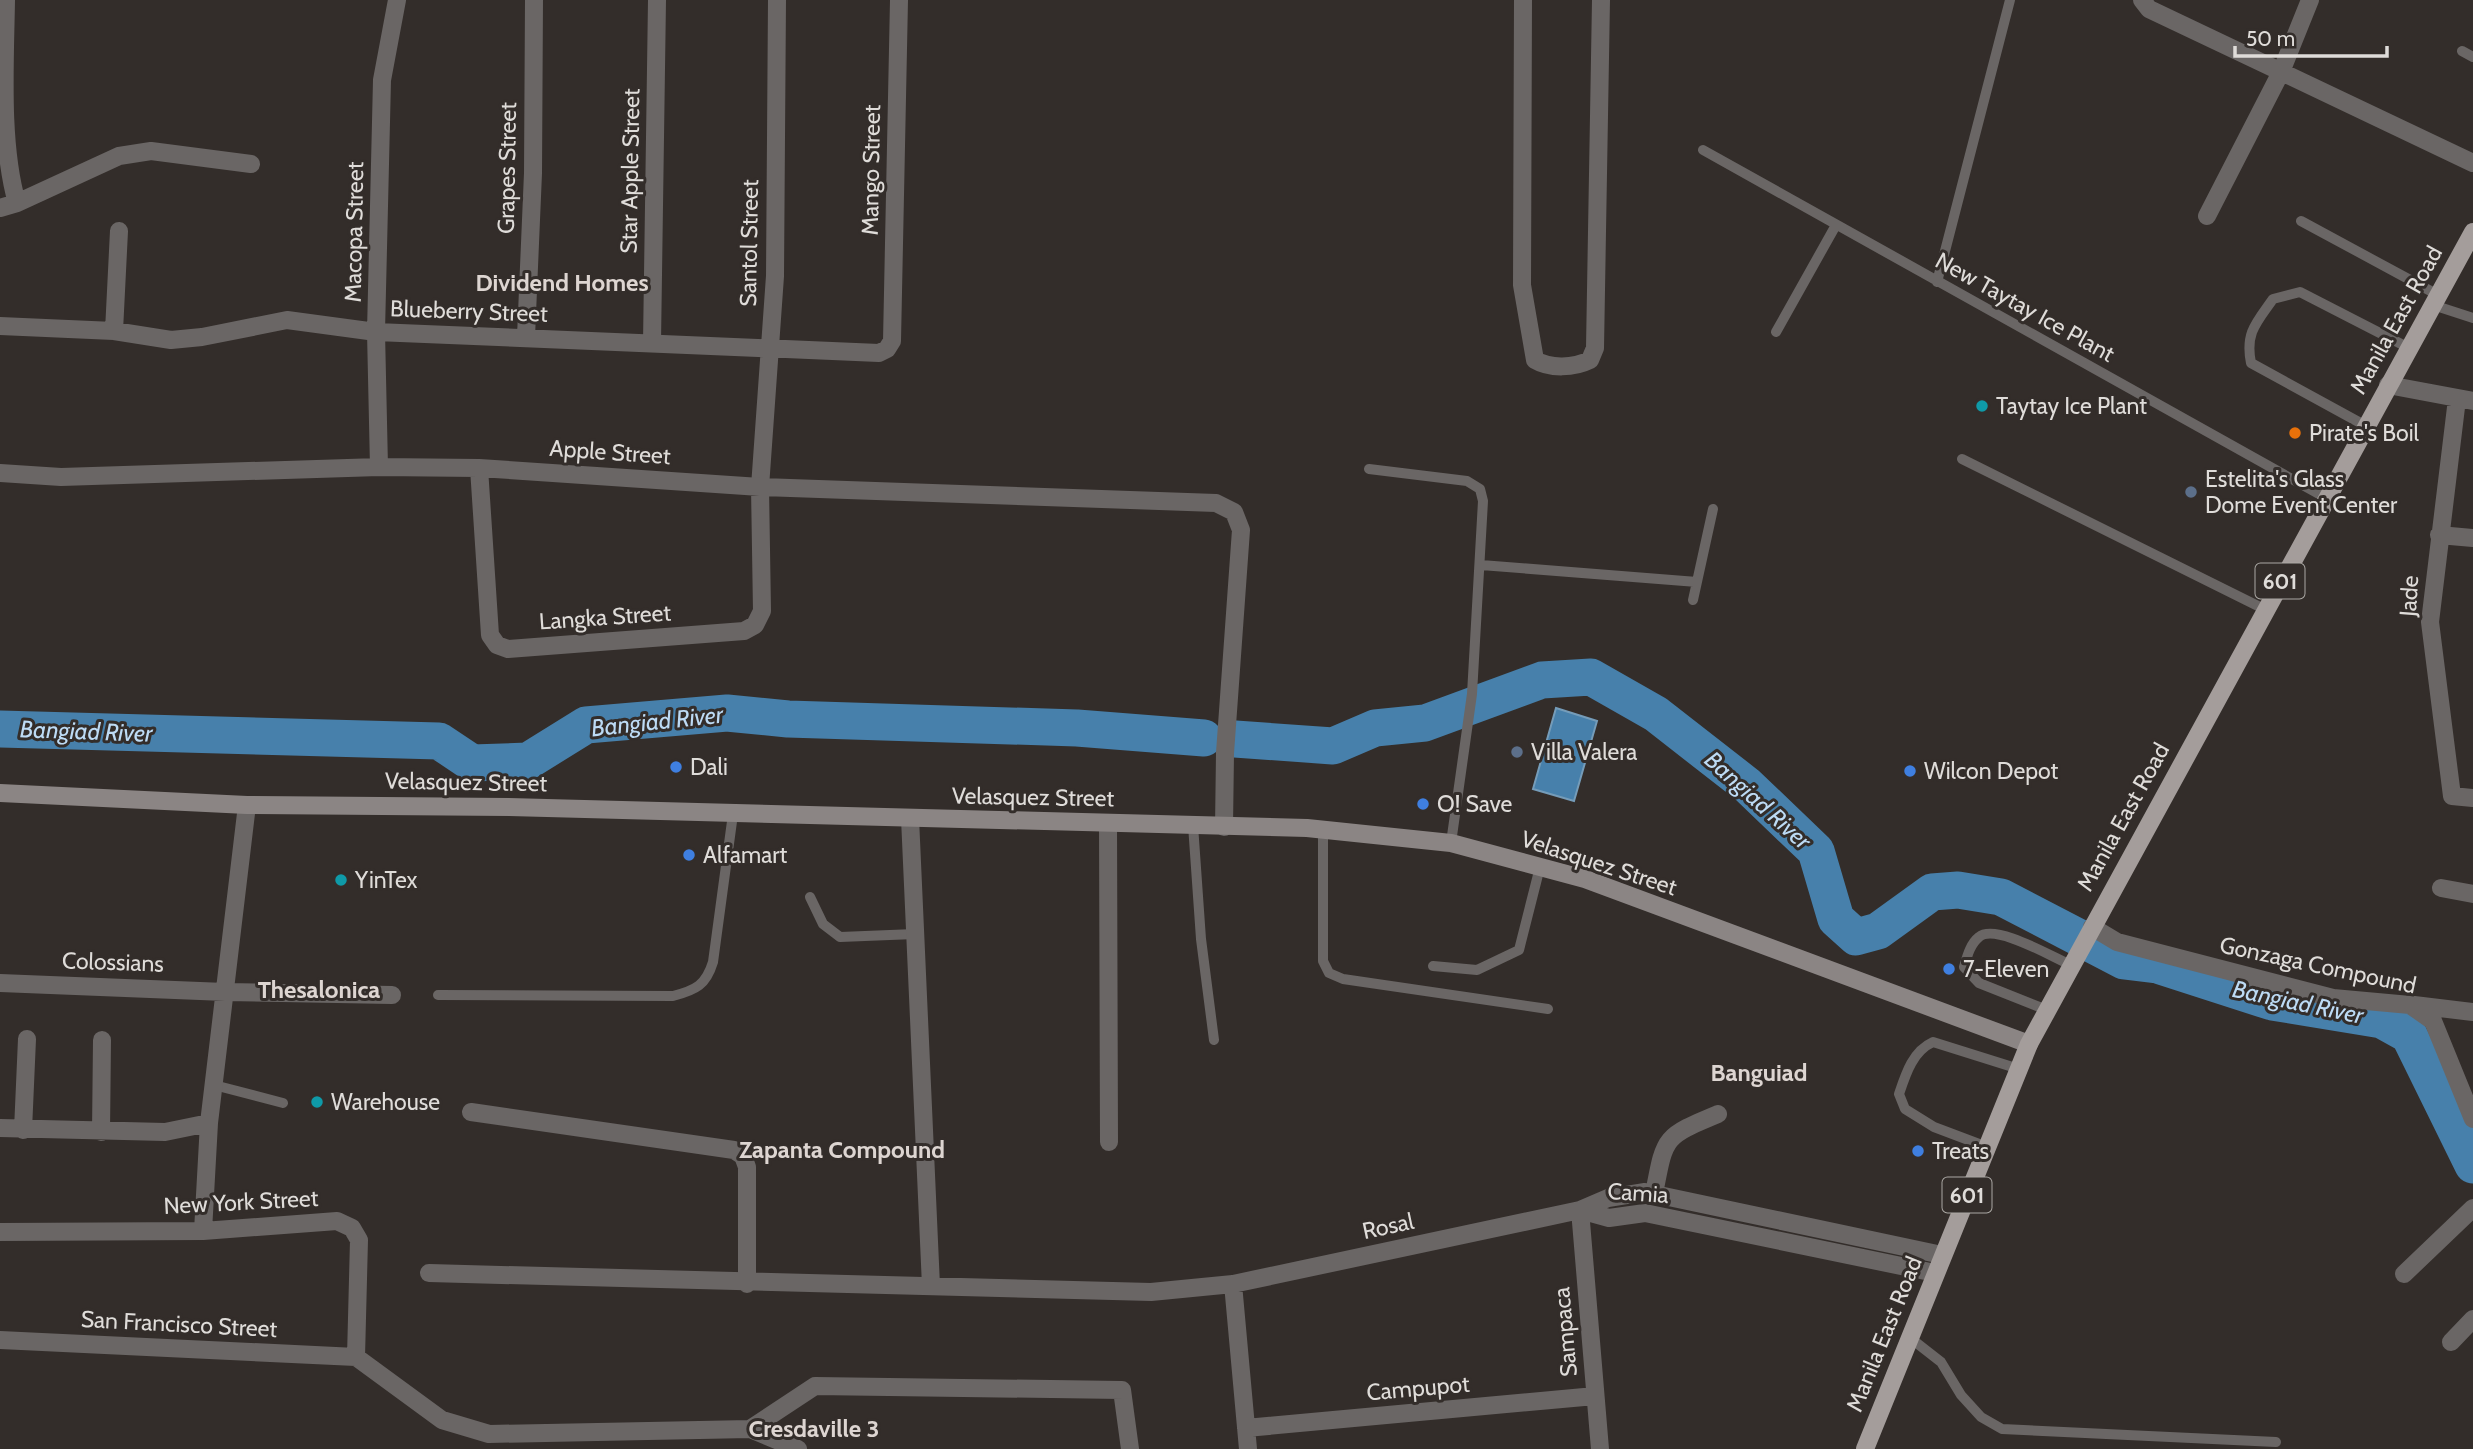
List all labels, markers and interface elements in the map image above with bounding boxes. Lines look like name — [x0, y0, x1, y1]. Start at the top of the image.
scale bar — [2235, 14, 2387, 58]
text: 50 m — [2246, 26, 2295, 51]
street label: Star Apple Street — [615, 88, 645, 254]
street label: Grapes Street — [492, 102, 522, 234]
street label: Mango Street — [856, 104, 886, 236]
street label: Macopa Street — [339, 161, 369, 303]
street label: Santol Street — [734, 179, 764, 307]
street label: Manila East Road — [2344, 241, 2448, 399]
street label: New Taytay Ice Plant — [1931, 246, 2120, 368]
district label: Dividend Homes — [475, 268, 649, 297]
street label: Blueberry Street — [390, 294, 549, 328]
place label: Taytay Ice Plant — [1996, 392, 2147, 420]
marker: Taytay Ice Plant — [1974, 398, 1990, 414]
place label: Pirate's Boil — [2309, 419, 2420, 447]
marker: Pirate's Boil — [2287, 425, 2303, 441]
street label: Apple Street — [549, 434, 672, 470]
place label: Estelita's Glass Dome Event Center — [2205, 465, 2398, 519]
marker: Estelita's Glass Dome Event Center — [2183, 484, 2199, 500]
road number: 601 — [2256, 564, 2304, 598]
street label: Jade — [2394, 574, 2424, 619]
street label: Langka Street — [538, 598, 672, 636]
water label: Bangiad River — [589, 699, 726, 742]
water label: Bangiad River — [19, 714, 154, 748]
place label: Villa Valera — [1531, 738, 1637, 766]
street label: Manila East Road — [2071, 738, 2175, 896]
marker: Villa Valera — [1509, 744, 1525, 760]
water label: Bangiad River — [1699, 745, 1818, 856]
place label: Dali — [690, 753, 728, 781]
place label: Wilcon Depot — [1924, 757, 2058, 785]
marker: Dali — [668, 759, 684, 775]
marker: Wilcon Depot — [1902, 763, 1918, 779]
street label: Velasquez Street — [385, 767, 548, 797]
street label: Velasquez Street — [952, 782, 1115, 812]
place label: O! Save — [1437, 790, 1513, 818]
marker: O! Save — [1415, 796, 1431, 812]
street label: Velasquez Street — [1518, 825, 1681, 901]
place label: Alfamart — [703, 841, 787, 869]
marker: Alfamart — [681, 847, 697, 863]
place label: YinTex — [354, 866, 418, 894]
marker: YinTex — [333, 872, 349, 888]
street label: Gonzaga Compound — [2217, 930, 2419, 1000]
street label: Colossians — [62, 946, 164, 978]
place label: 7-Eleven — [1963, 955, 2049, 983]
marker: 7-Eleven — [1941, 961, 1957, 977]
water label: Bangiad River — [2230, 974, 2368, 1030]
district label: Thesalonica — [258, 975, 380, 1004]
district label: Banguiad — [1711, 1058, 1807, 1087]
place label: Warehouse — [331, 1088, 440, 1116]
marker: Warehouse — [309, 1094, 325, 1110]
district label: Zapanta Compound — [739, 1135, 945, 1164]
place label: Treats — [1932, 1137, 1989, 1165]
marker: Treats — [1910, 1143, 1926, 1159]
street label: Camia — [1606, 1177, 1670, 1209]
road number: 601 — [1942, 1178, 1992, 1212]
street label: New York Street — [163, 1184, 319, 1220]
street label: Rosal — [1360, 1207, 1417, 1245]
street label: Manila East Road — [1840, 1252, 1928, 1416]
street label: Sampaca — [1547, 1286, 1583, 1378]
street label: San Francisco Street — [80, 1305, 278, 1343]
street label: Campupot — [1365, 1370, 1471, 1406]
district label: Cresdaville 3 — [749, 1414, 879, 1443]

